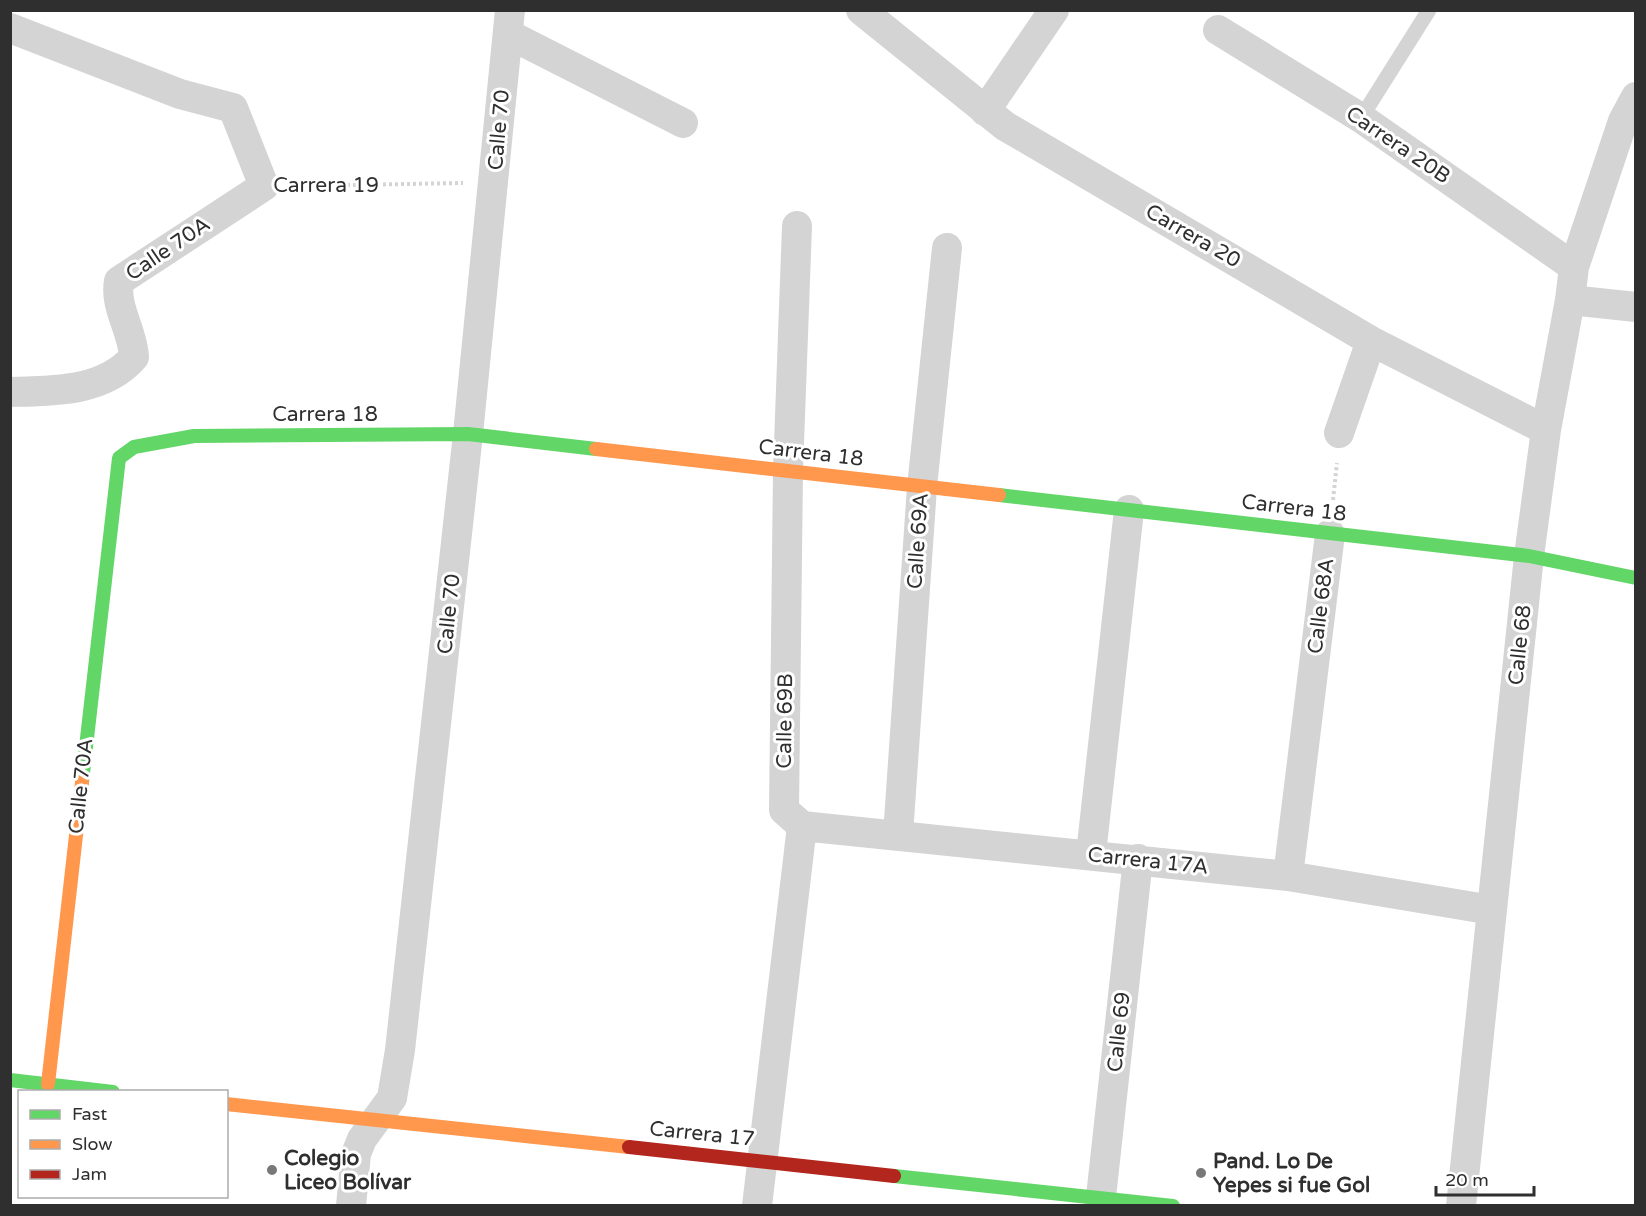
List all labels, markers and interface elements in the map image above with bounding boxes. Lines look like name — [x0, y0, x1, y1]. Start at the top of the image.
street label: Calle 70 — [483, 89, 515, 171]
street label: Carrera 20B — [1341, 101, 1455, 189]
street label: Carrera 19 — [273, 173, 379, 198]
street label: Carrera 20 — [1141, 199, 1245, 273]
street label: Calle 70A — [121, 212, 215, 286]
street label: Carrera 18 — [272, 402, 378, 427]
street label: Carrera 18 — [757, 434, 865, 472]
street label: Carrera 18 — [1240, 489, 1348, 527]
street label: Calle 69A — [902, 492, 934, 590]
street label: Calle 68A — [1303, 557, 1339, 655]
street label: Calle 70 — [432, 573, 466, 655]
street label: Calle 68 — [1503, 604, 1537, 686]
street label: Calle 69B — [772, 673, 798, 769]
street label: Calle 70A — [64, 737, 98, 835]
street label: Carrera 17A — [1086, 842, 1210, 880]
street label: Calle 69 — [1102, 991, 1136, 1073]
legend — [18, 1090, 228, 1198]
text: Fast — [72, 1103, 107, 1125]
street label: Carrera 17 — [648, 1116, 756, 1152]
text: Slow — [72, 1133, 113, 1155]
place label: Colegio Liceo Bolívar — [284, 1146, 412, 1195]
place label: Pand. Lo De Yepes si fue Gol — [1213, 1149, 1370, 1198]
scale bar — [1436, 1159, 1534, 1197]
text: Jam — [72, 1163, 107, 1185]
marker: Colegio Liceo Bolívar — [265, 1163, 279, 1177]
marker: Pand. Lo De Yepes si fue Gol — [1194, 1166, 1208, 1180]
text: 20 m — [1445, 1169, 1489, 1191]

